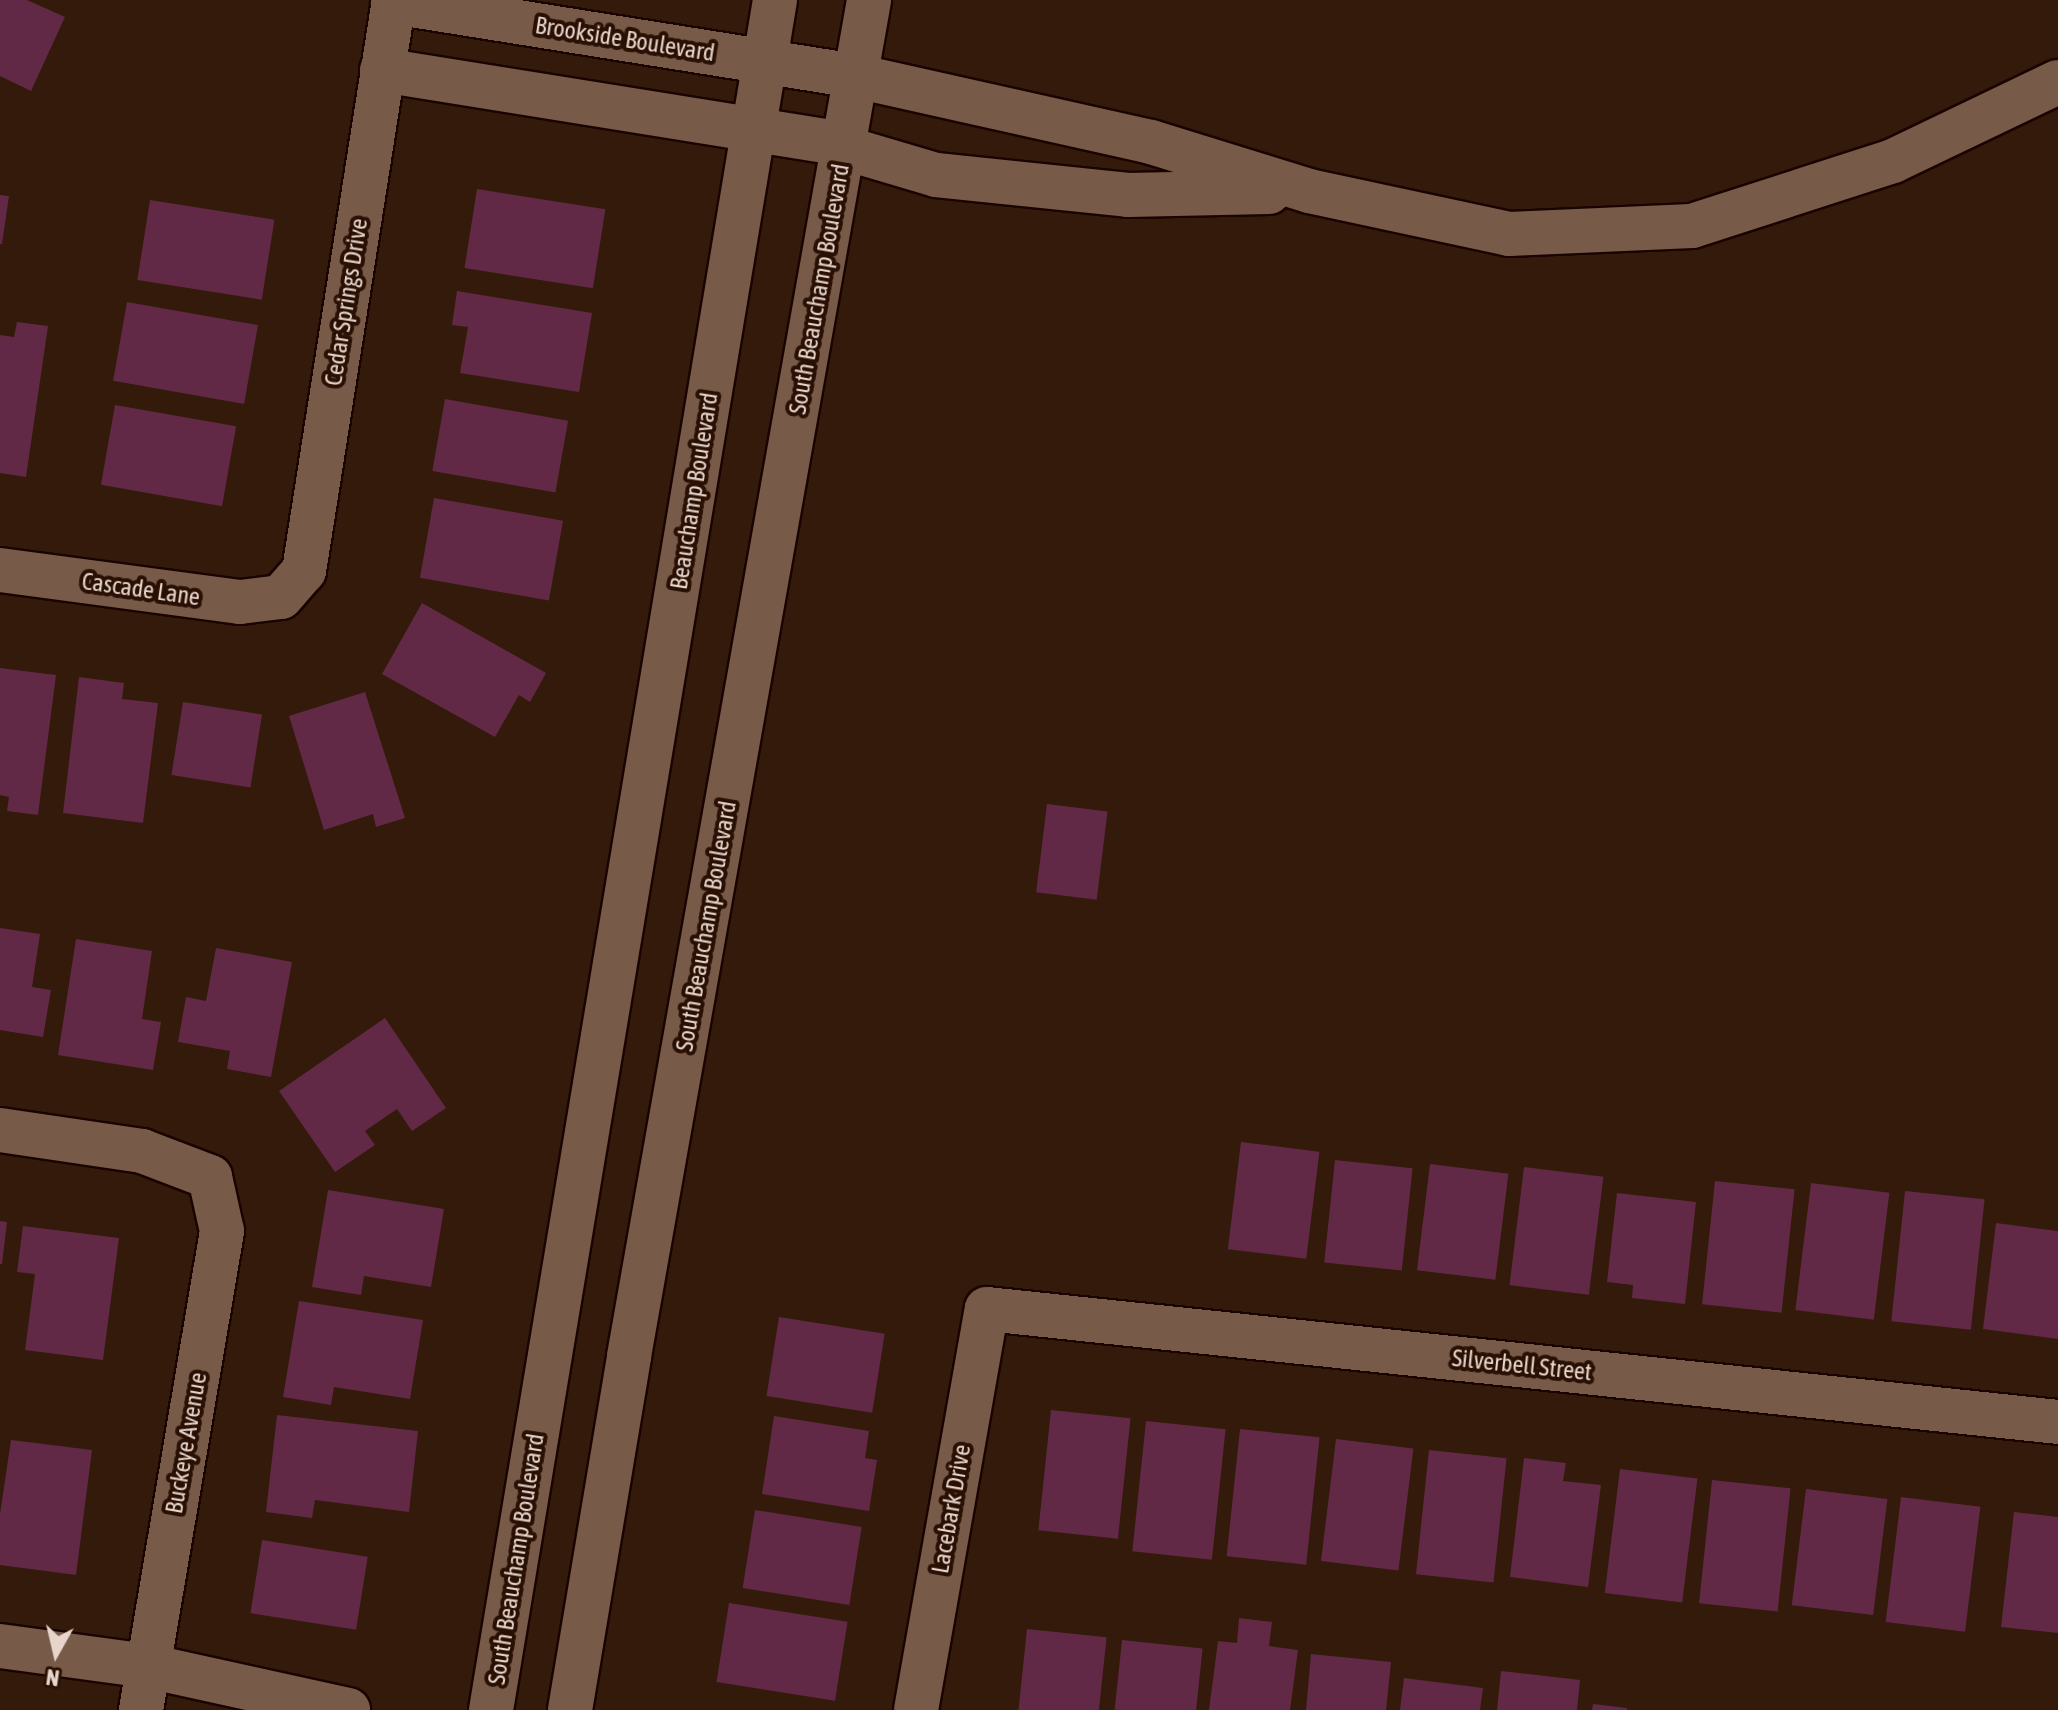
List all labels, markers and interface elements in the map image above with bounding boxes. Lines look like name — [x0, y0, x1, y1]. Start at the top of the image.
street label: Brookside Boulevard — [533, 11, 717, 67]
street label: South Beauchamp Boulevard — [783, 162, 855, 416]
street label: Cedar Springs Drive — [319, 216, 373, 388]
street label: Beauchamp Boulevard — [664, 391, 724, 591]
street label: Cascade Lane — [80, 566, 202, 612]
street label: South Beauchamp Boulevard — [670, 799, 742, 1053]
street label: Silverbell Street — [1451, 1343, 1593, 1387]
street label: Buckeye Avenue — [159, 1370, 213, 1516]
street label: South Beauchamp Boulevard — [482, 1431, 550, 1687]
street label: Lacebark Drive — [926, 1442, 976, 1576]
north arrow — [16, 1614, 96, 1694]
text: N — [44, 1664, 61, 1692]

